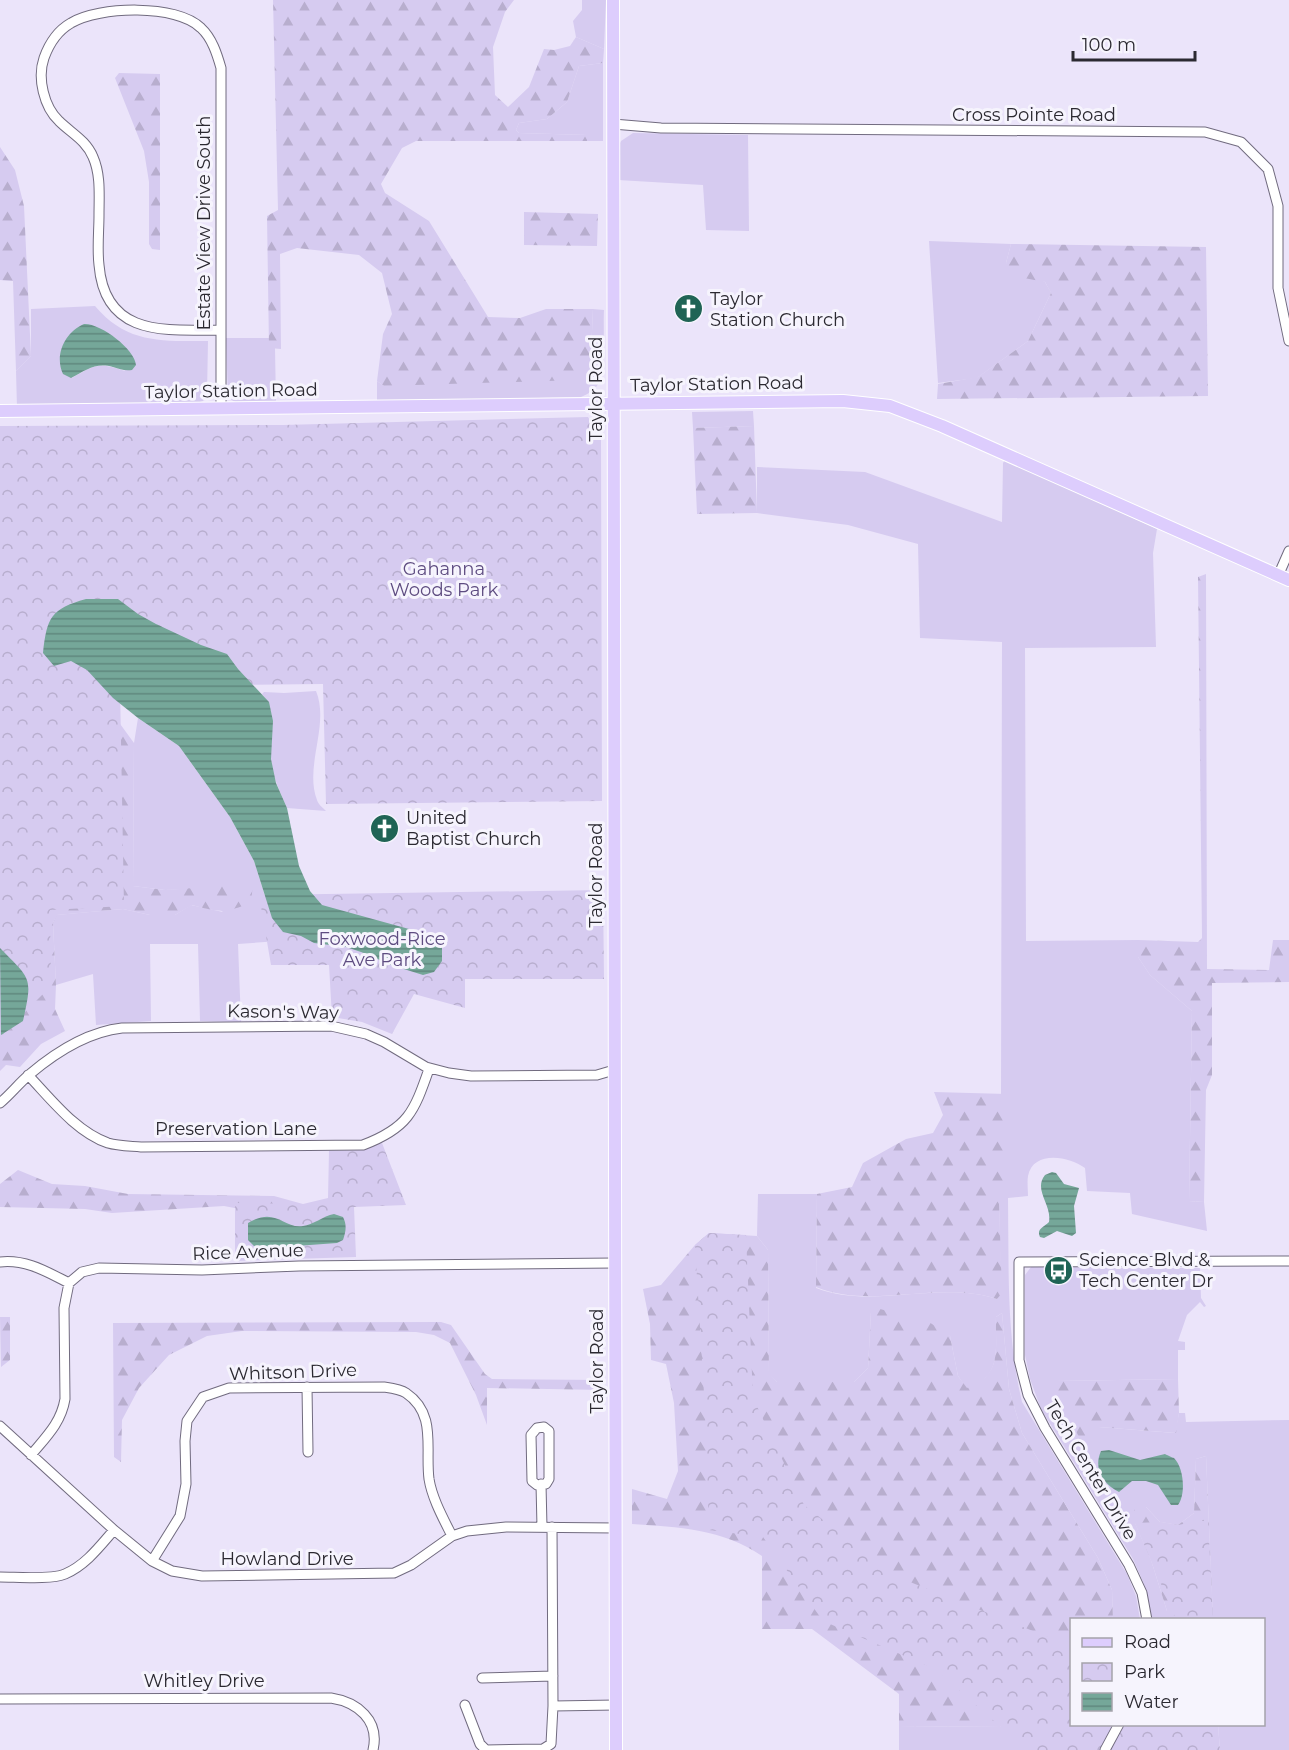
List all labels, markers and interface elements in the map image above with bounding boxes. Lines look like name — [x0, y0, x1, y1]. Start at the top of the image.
scale bar — [1073, 24, 1194, 62]
text: 100 m — [1082, 34, 1136, 56]
street label: Cross Pointe Road — [952, 104, 1116, 126]
street label: Estate View Drive South — [193, 116, 215, 330]
place label: Taylor Station Church — [710, 288, 845, 331]
church icon: Taylor Station Church — [673, 293, 705, 325]
street label: Taylor Road — [585, 337, 607, 441]
street label: Taylor Station Road — [630, 371, 804, 397]
street label: Taylor Station Road — [144, 378, 318, 404]
park label: Gahanna Woods Park — [390, 558, 498, 601]
place label: United Baptist Church — [406, 807, 542, 850]
church icon: United Baptist Church — [369, 812, 401, 844]
street label: Taylor Road — [585, 823, 607, 927]
park label: Foxwood-Rice Ave Park — [318, 928, 446, 971]
street label: Kason's Way — [227, 1000, 339, 1024]
street label: Preservation Lane — [155, 1118, 317, 1140]
street label: Rice Avenue — [192, 1239, 304, 1265]
place label: Science Blvd & Tech Center Dr — [1079, 1249, 1213, 1292]
bus stop icon: Science Blvd & Tech Center Dr — [1042, 1254, 1074, 1286]
street label: Taylor Road — [586, 1309, 608, 1413]
street label: Whitson Drive — [229, 1359, 357, 1385]
street label: Tech Center Drive — [1041, 1396, 1142, 1544]
street label: Howland Drive — [220, 1548, 354, 1570]
legend — [1070, 1618, 1265, 1726]
text: Road — [1124, 1631, 1171, 1653]
text: Park — [1124, 1661, 1165, 1683]
street label: Whitley Drive — [143, 1670, 265, 1692]
text: Water — [1124, 1691, 1179, 1713]

